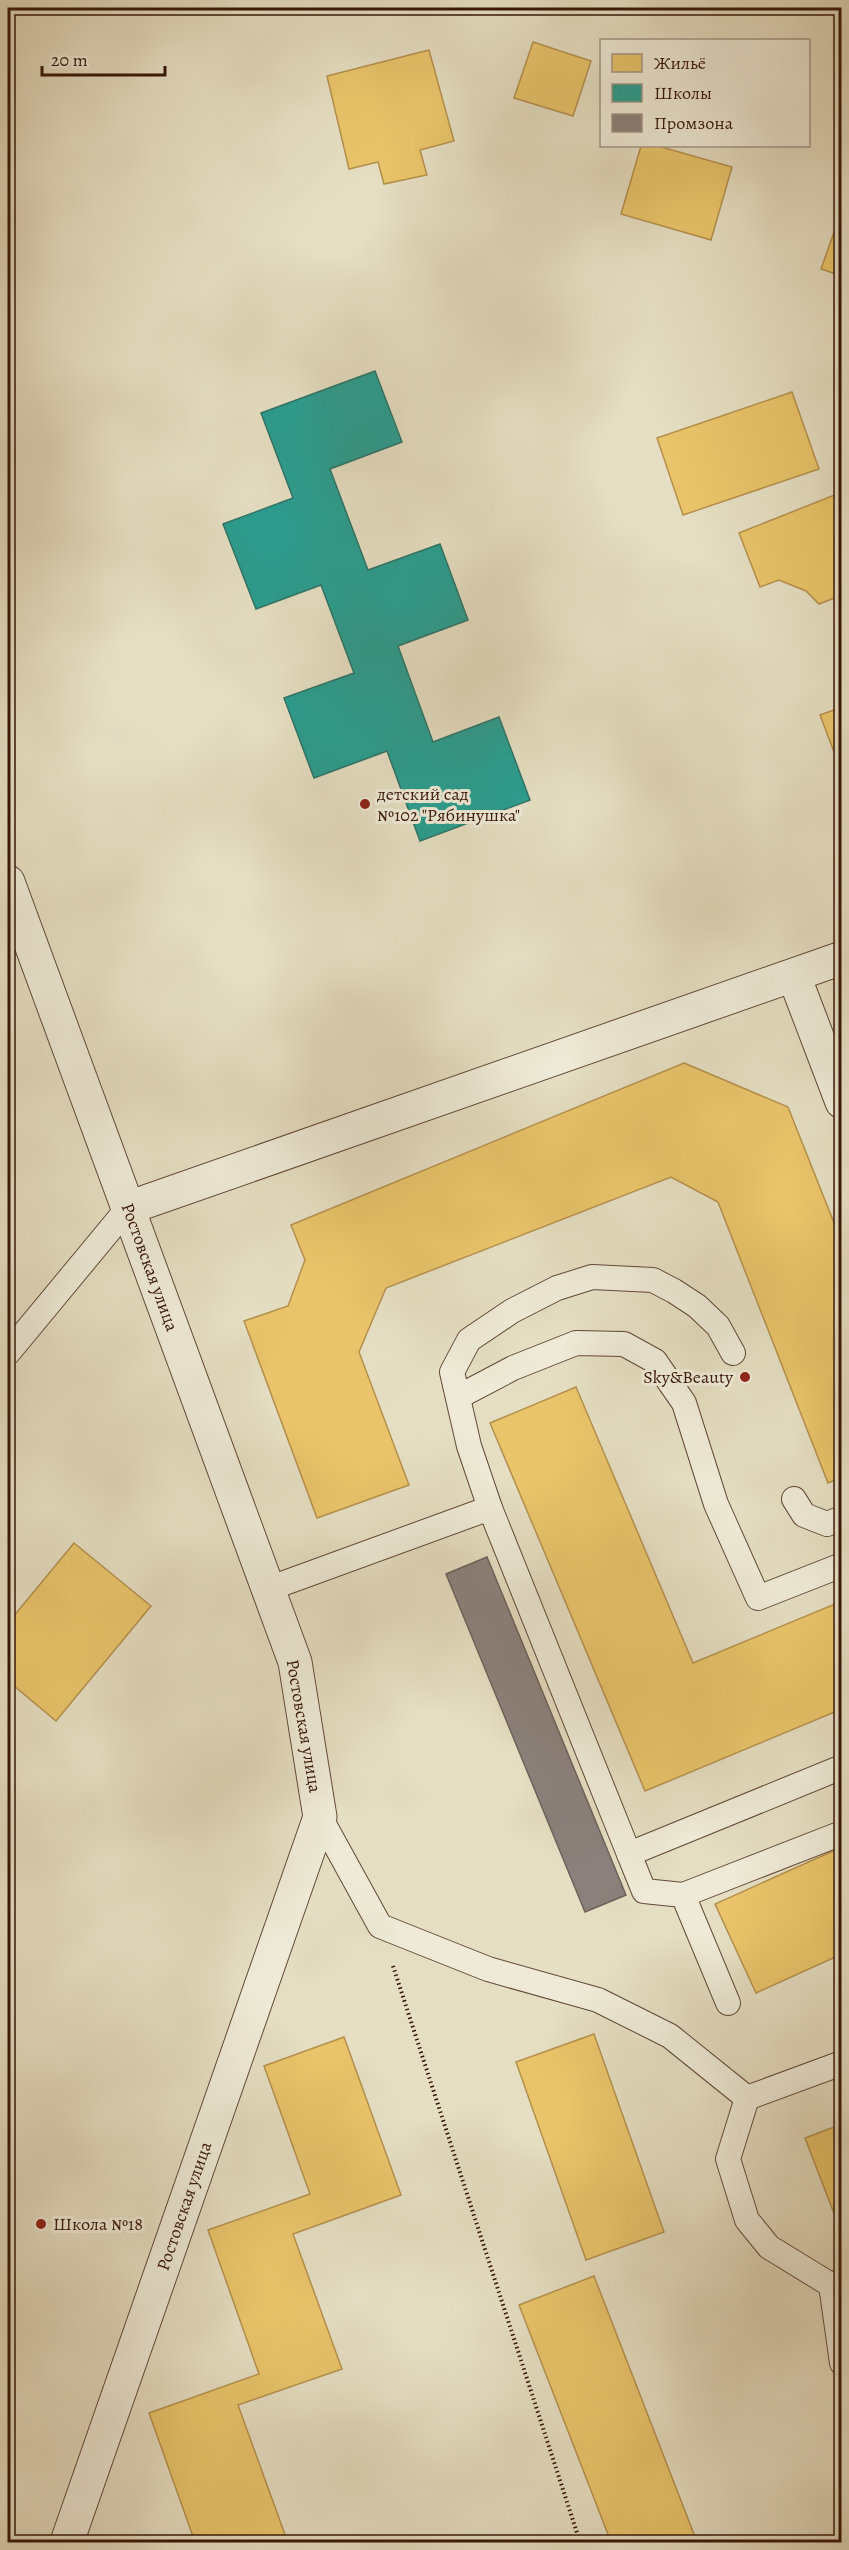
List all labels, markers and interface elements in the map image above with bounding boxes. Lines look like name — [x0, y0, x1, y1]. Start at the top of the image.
scale bar — [42, 39, 165, 77]
legend — [600, 39, 810, 147]
text: 20 m — [51, 48, 88, 72]
text: Жильё — [654, 51, 706, 75]
text: Школы — [654, 81, 712, 105]
text: Промзона — [654, 111, 734, 135]
place label: детский сад №102 "Рябинушка" — [376, 782, 520, 827]
marker: детский сад №102 "Рябинушка" — [358, 797, 372, 811]
street label: Ростовская улица — [116, 1199, 185, 1335]
place label: Sky&Beauty — [643, 1365, 734, 1389]
marker: Sky&Beauty — [738, 1370, 752, 1384]
street label: Ростовская улица — [280, 1657, 328, 1795]
street label: Ростовская улица — [151, 2138, 218, 2274]
place label: Школа №18 — [53, 2212, 143, 2236]
marker: Школа №18 — [34, 2217, 48, 2231]

